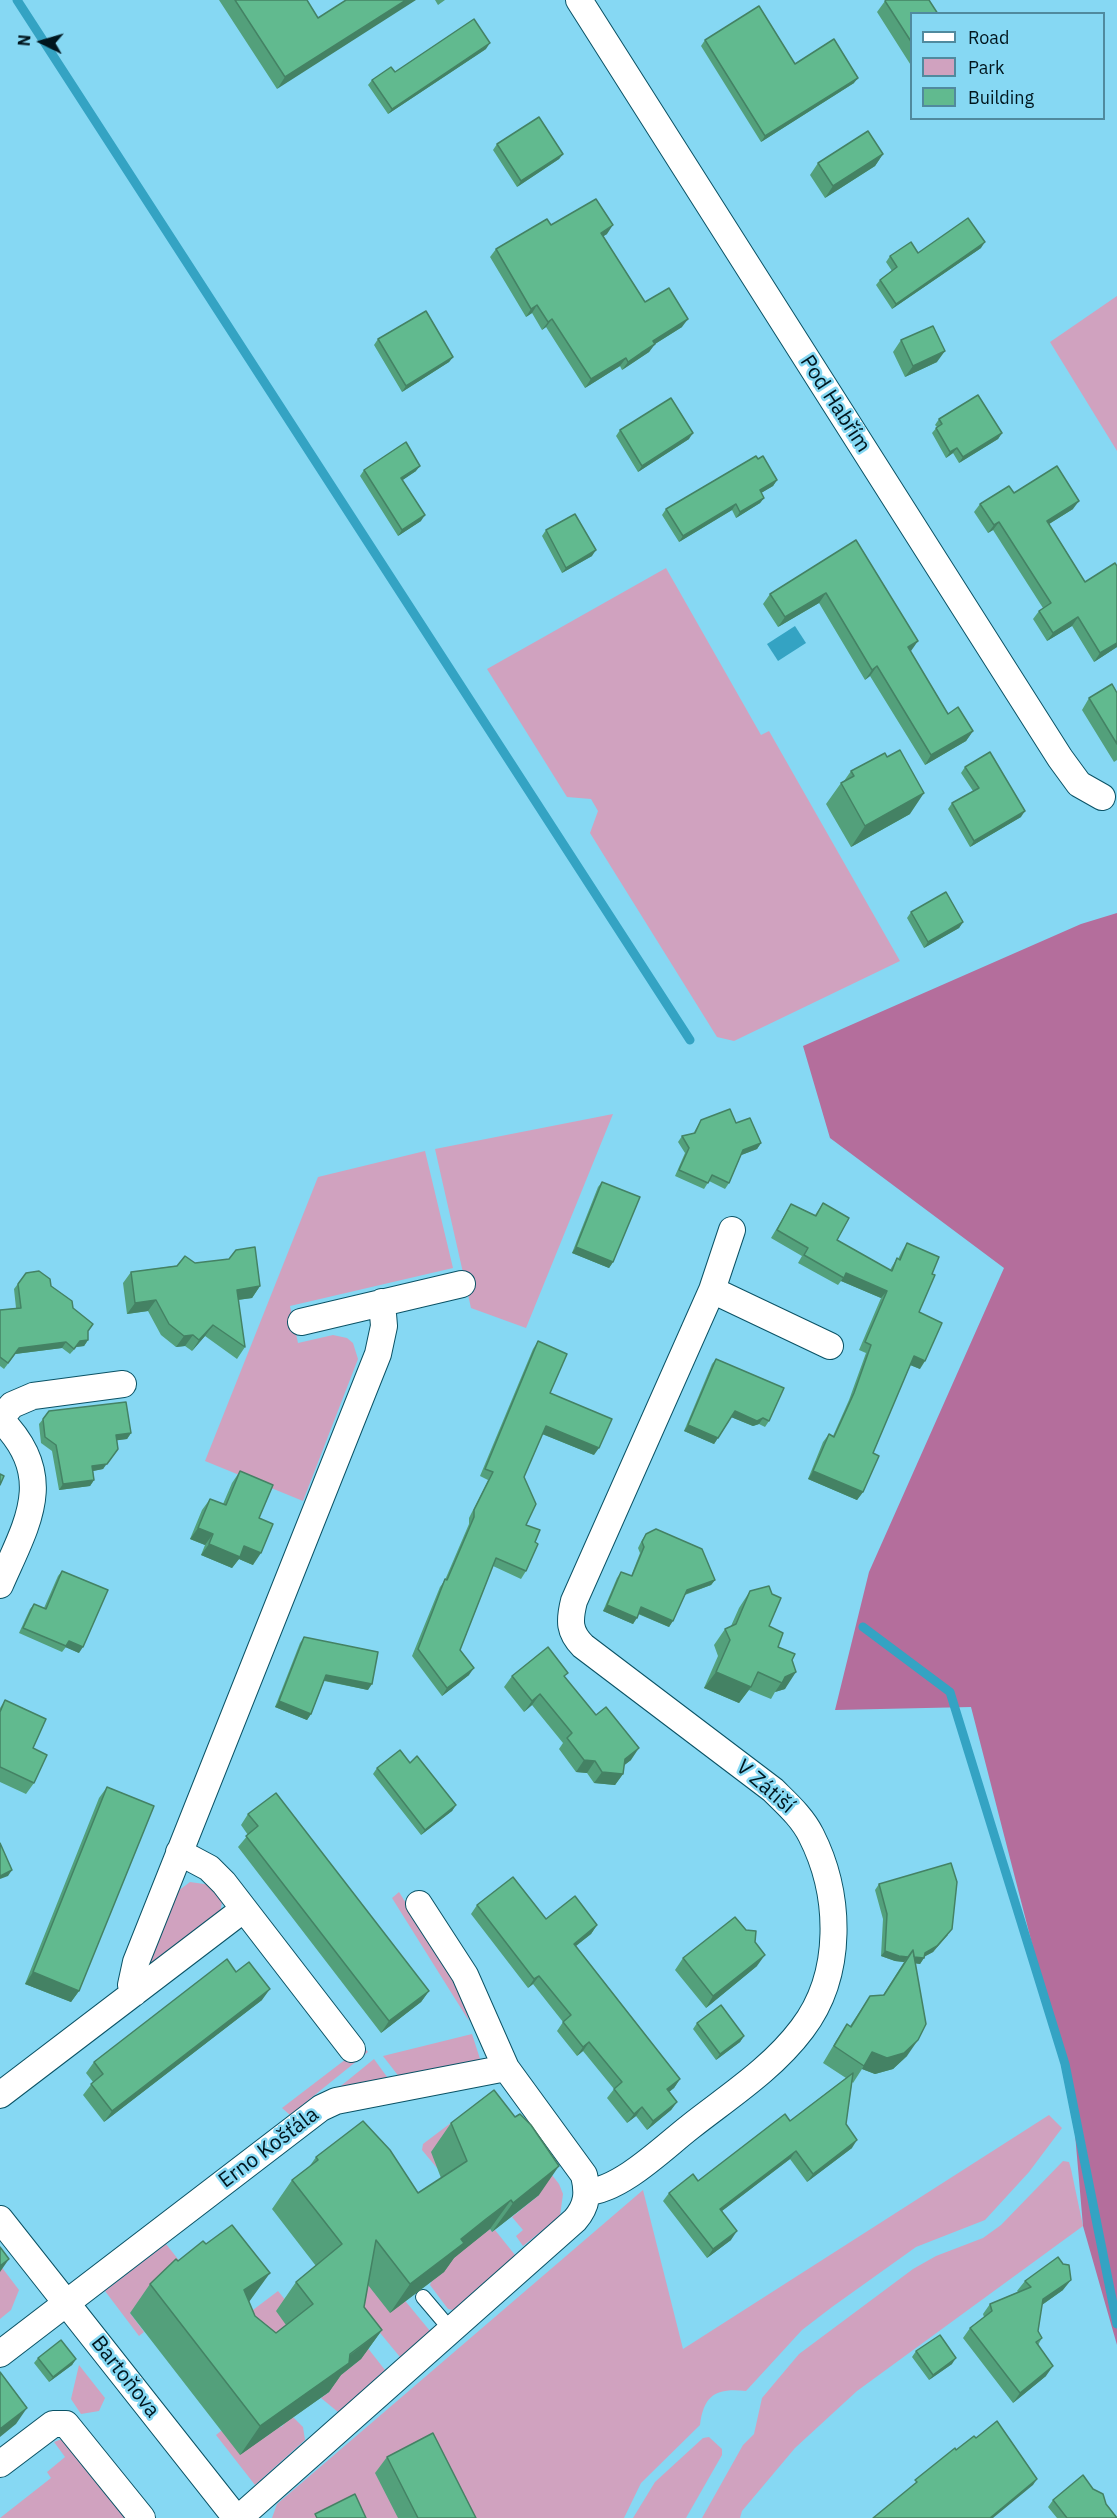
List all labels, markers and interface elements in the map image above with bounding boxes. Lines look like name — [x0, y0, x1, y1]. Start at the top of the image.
north arrow — [12, 12, 72, 72]
legend — [910, 12, 1105, 120]
text: Road — [968, 26, 1009, 49]
text: N — [14, 34, 35, 47]
text: Park — [968, 56, 1004, 79]
text: Building — [968, 86, 1034, 109]
street label: Pod Habřím — [794, 351, 876, 457]
street label: V Zátiší — [731, 1755, 799, 1819]
street label: Erno Košťála — [214, 2102, 324, 2194]
street label: Bartoňova — [85, 2331, 165, 2423]

